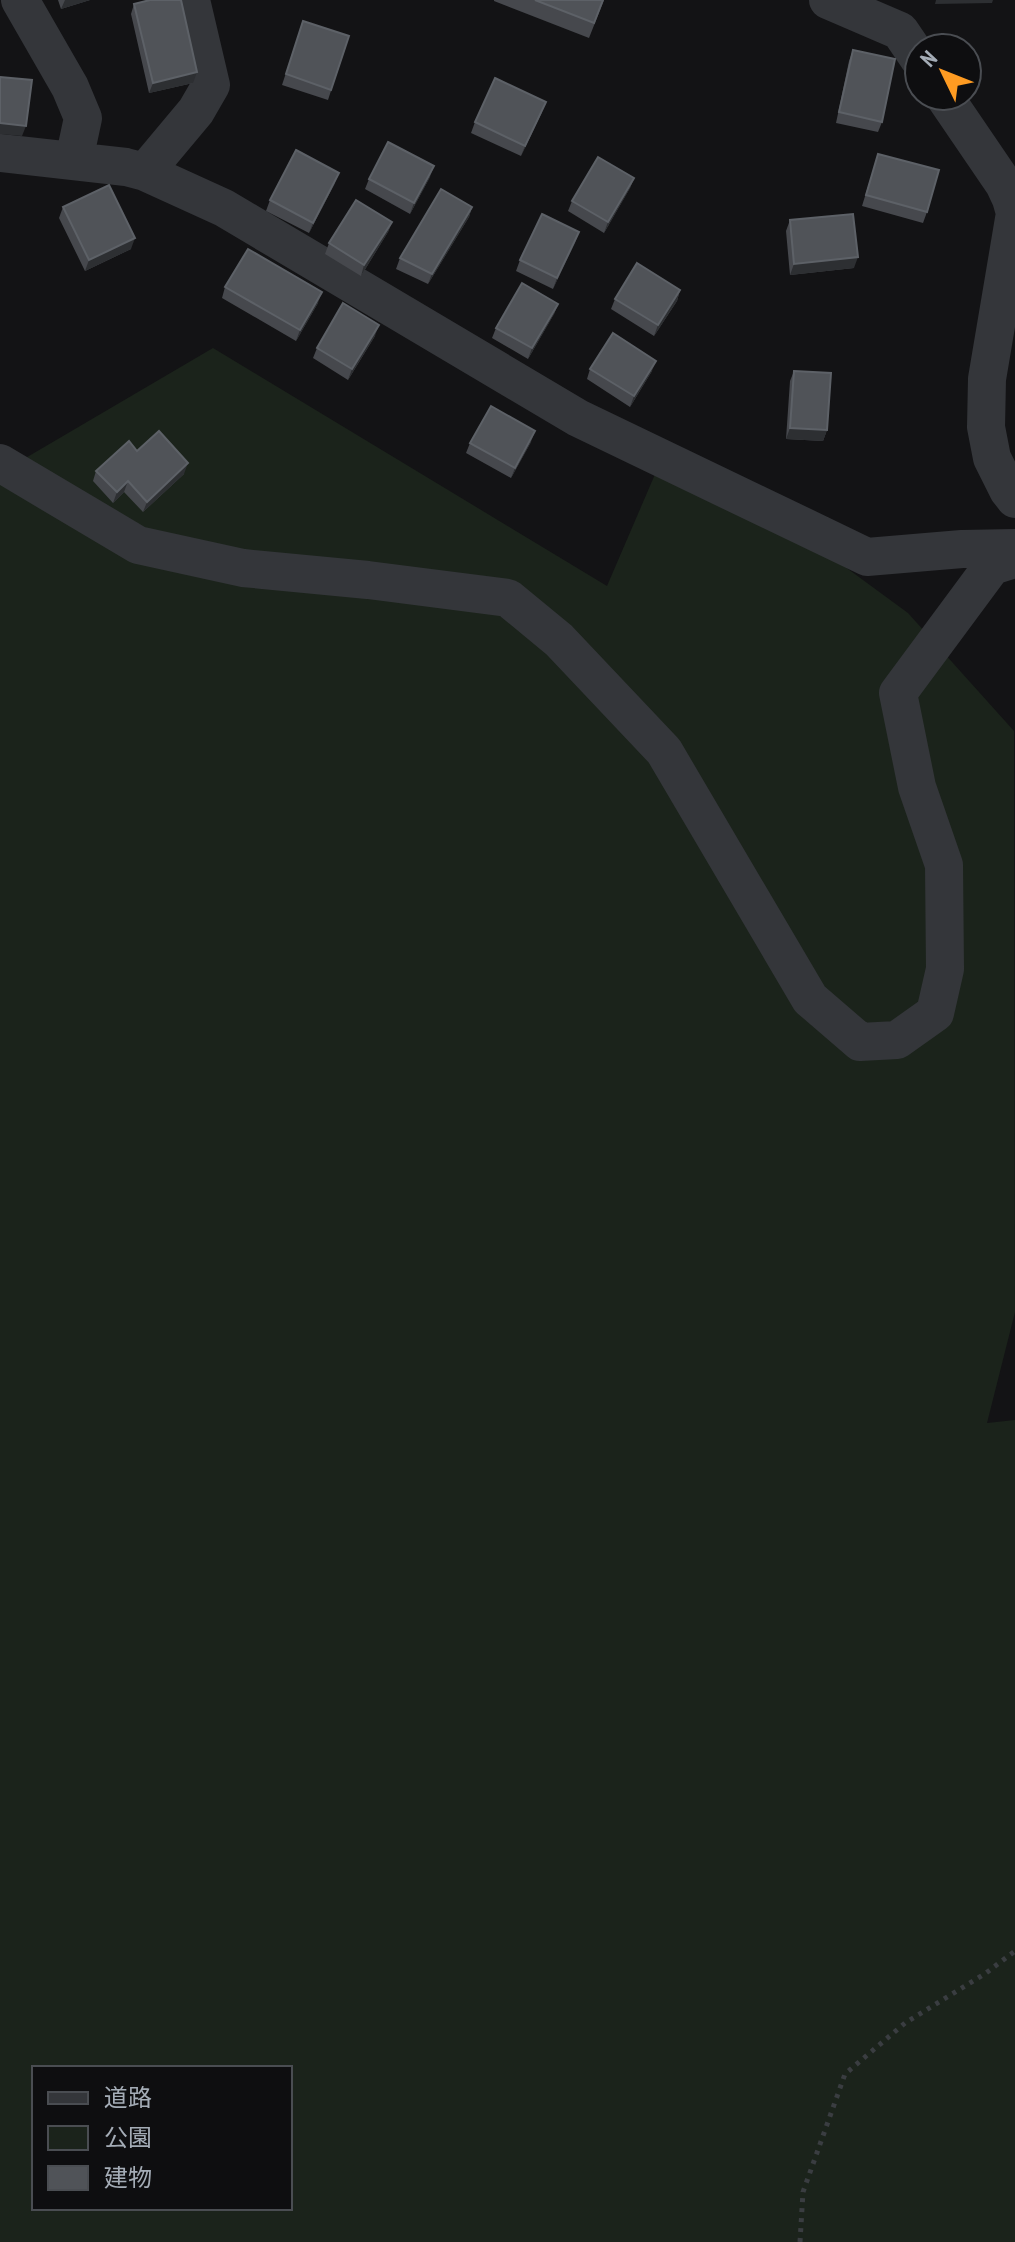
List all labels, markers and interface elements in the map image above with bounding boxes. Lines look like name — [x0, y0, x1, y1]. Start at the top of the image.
north arrow — [903, 32, 983, 112]
text: N — [914, 44, 943, 72]
legend — [32, 2066, 292, 2210]
text: 道路 — [104, 2082, 152, 2113]
text: 公園 — [104, 2122, 152, 2153]
text: 建物 — [104, 2162, 152, 2193]

